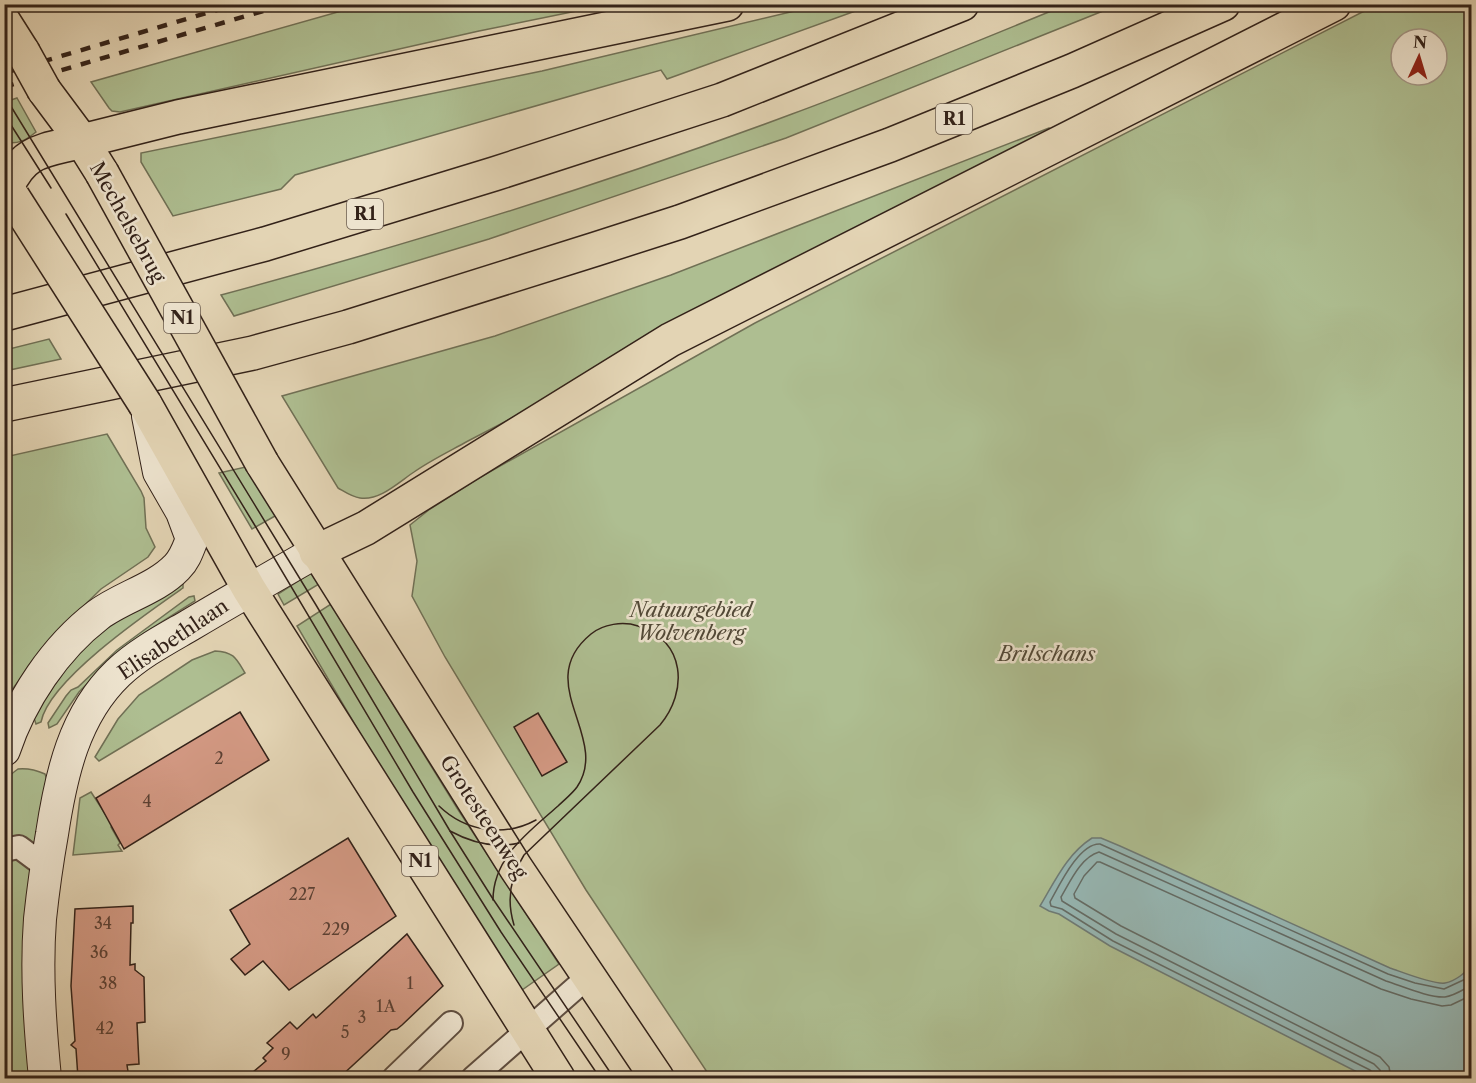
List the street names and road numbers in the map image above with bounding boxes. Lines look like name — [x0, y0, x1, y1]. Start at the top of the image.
road number: R1 — [936, 104, 972, 134]
street label: Mechelsebrug — [85, 157, 171, 287]
road number: R1 — [347, 199, 383, 229]
road number: N1 — [164, 303, 200, 333]
street label: Elisabethlaan — [113, 593, 233, 685]
street label: Grotesteenweg — [435, 751, 533, 884]
road number: N1 — [402, 846, 438, 876]

